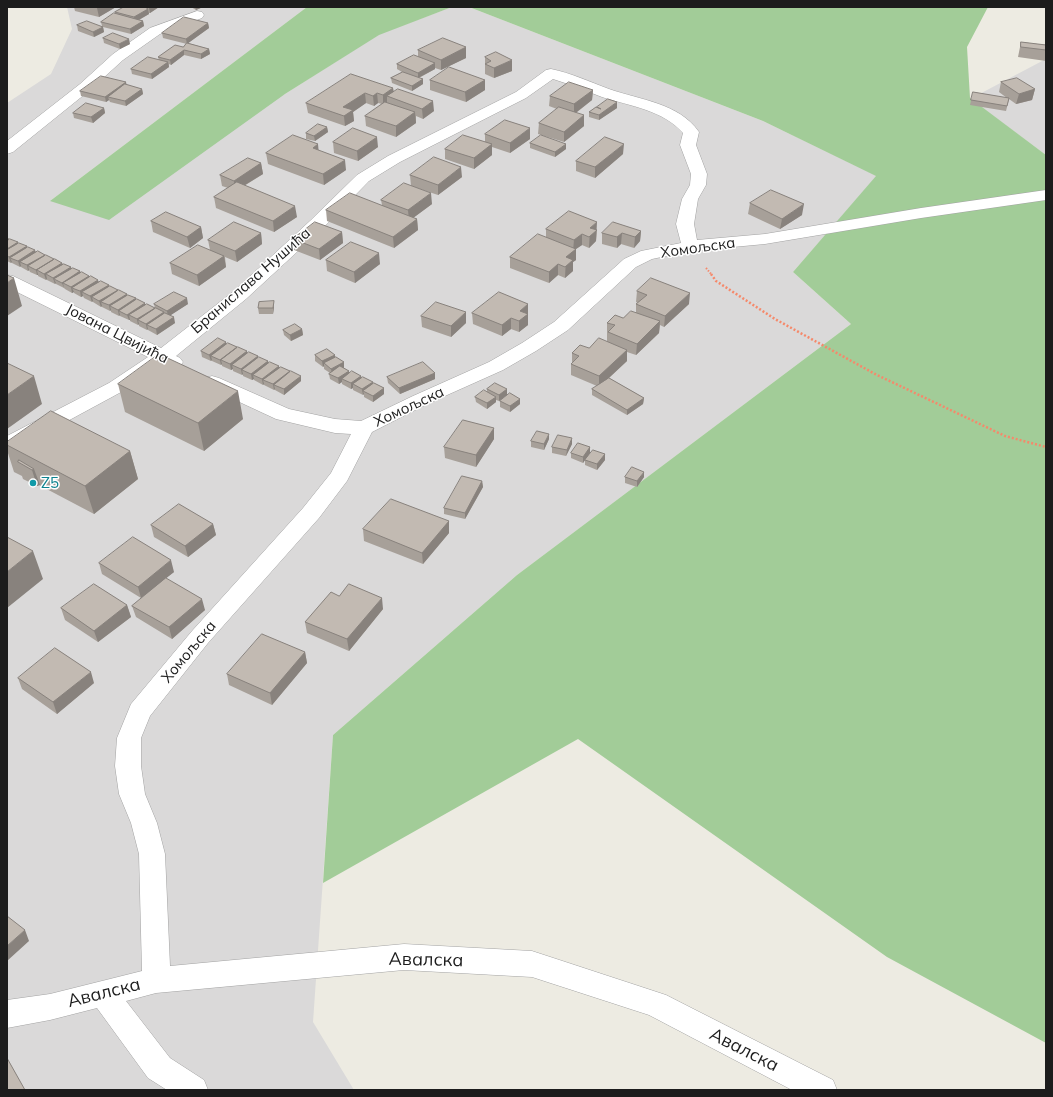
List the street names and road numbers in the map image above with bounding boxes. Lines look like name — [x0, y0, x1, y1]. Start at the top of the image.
street label: Бранислава Нушића — [188, 224, 314, 338]
street label: Хомољска — [659, 234, 737, 262]
street label: Јована Цвијића — [62, 300, 172, 368]
street label: Хомољска — [371, 383, 447, 431]
street label: Хомољска — [158, 617, 220, 687]
street label: Авалска — [389, 949, 463, 971]
street label: Авалска — [65, 974, 143, 1012]
street label: Авалска — [706, 1023, 782, 1077]

